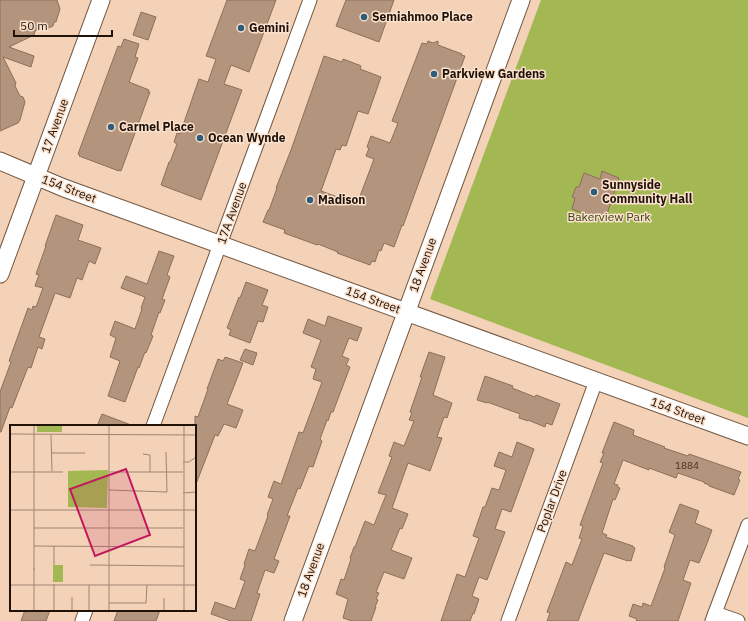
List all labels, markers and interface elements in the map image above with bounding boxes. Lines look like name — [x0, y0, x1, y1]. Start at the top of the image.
place label: Semiahmoo Place — [372, 9, 473, 24]
scale bar — [14, 12, 112, 38]
marker: Semiahmoo Place — [359, 12, 369, 22]
text: 50 m — [20, 18, 48, 33]
place label: Gemini — [249, 20, 289, 35]
marker: Gemini — [236, 23, 246, 33]
place label: Parkview Gardens — [442, 66, 545, 81]
marker: Parkview Gardens — [429, 69, 439, 79]
street label: 17 Avenue — [38, 96, 72, 155]
place label: Carmel Place — [119, 119, 194, 134]
marker: Carmel Place — [106, 122, 116, 132]
place label: Ocean Wynde — [208, 130, 286, 145]
marker: Ocean Wynde — [195, 133, 205, 143]
street label: 154 Street — [40, 171, 99, 206]
place label: Sunnyside Community Hall — [602, 177, 693, 206]
street label: 17A Avenue — [213, 179, 250, 246]
marker: Sunnyside Community Hall — [589, 187, 599, 197]
place label: Madison — [318, 192, 365, 207]
marker: Madison — [305, 195, 315, 205]
park label: Bakerview Park — [567, 209, 651, 224]
street label: 18 Avenue — [406, 235, 440, 294]
street label: 154 Street — [344, 283, 403, 316]
street label: 154 Street — [649, 394, 708, 427]
inset map — [10, 425, 196, 611]
house number: 1884 — [675, 459, 699, 472]
street label: Poplar Drive — [533, 467, 570, 534]
street label: 18 Avenue — [294, 540, 328, 599]

